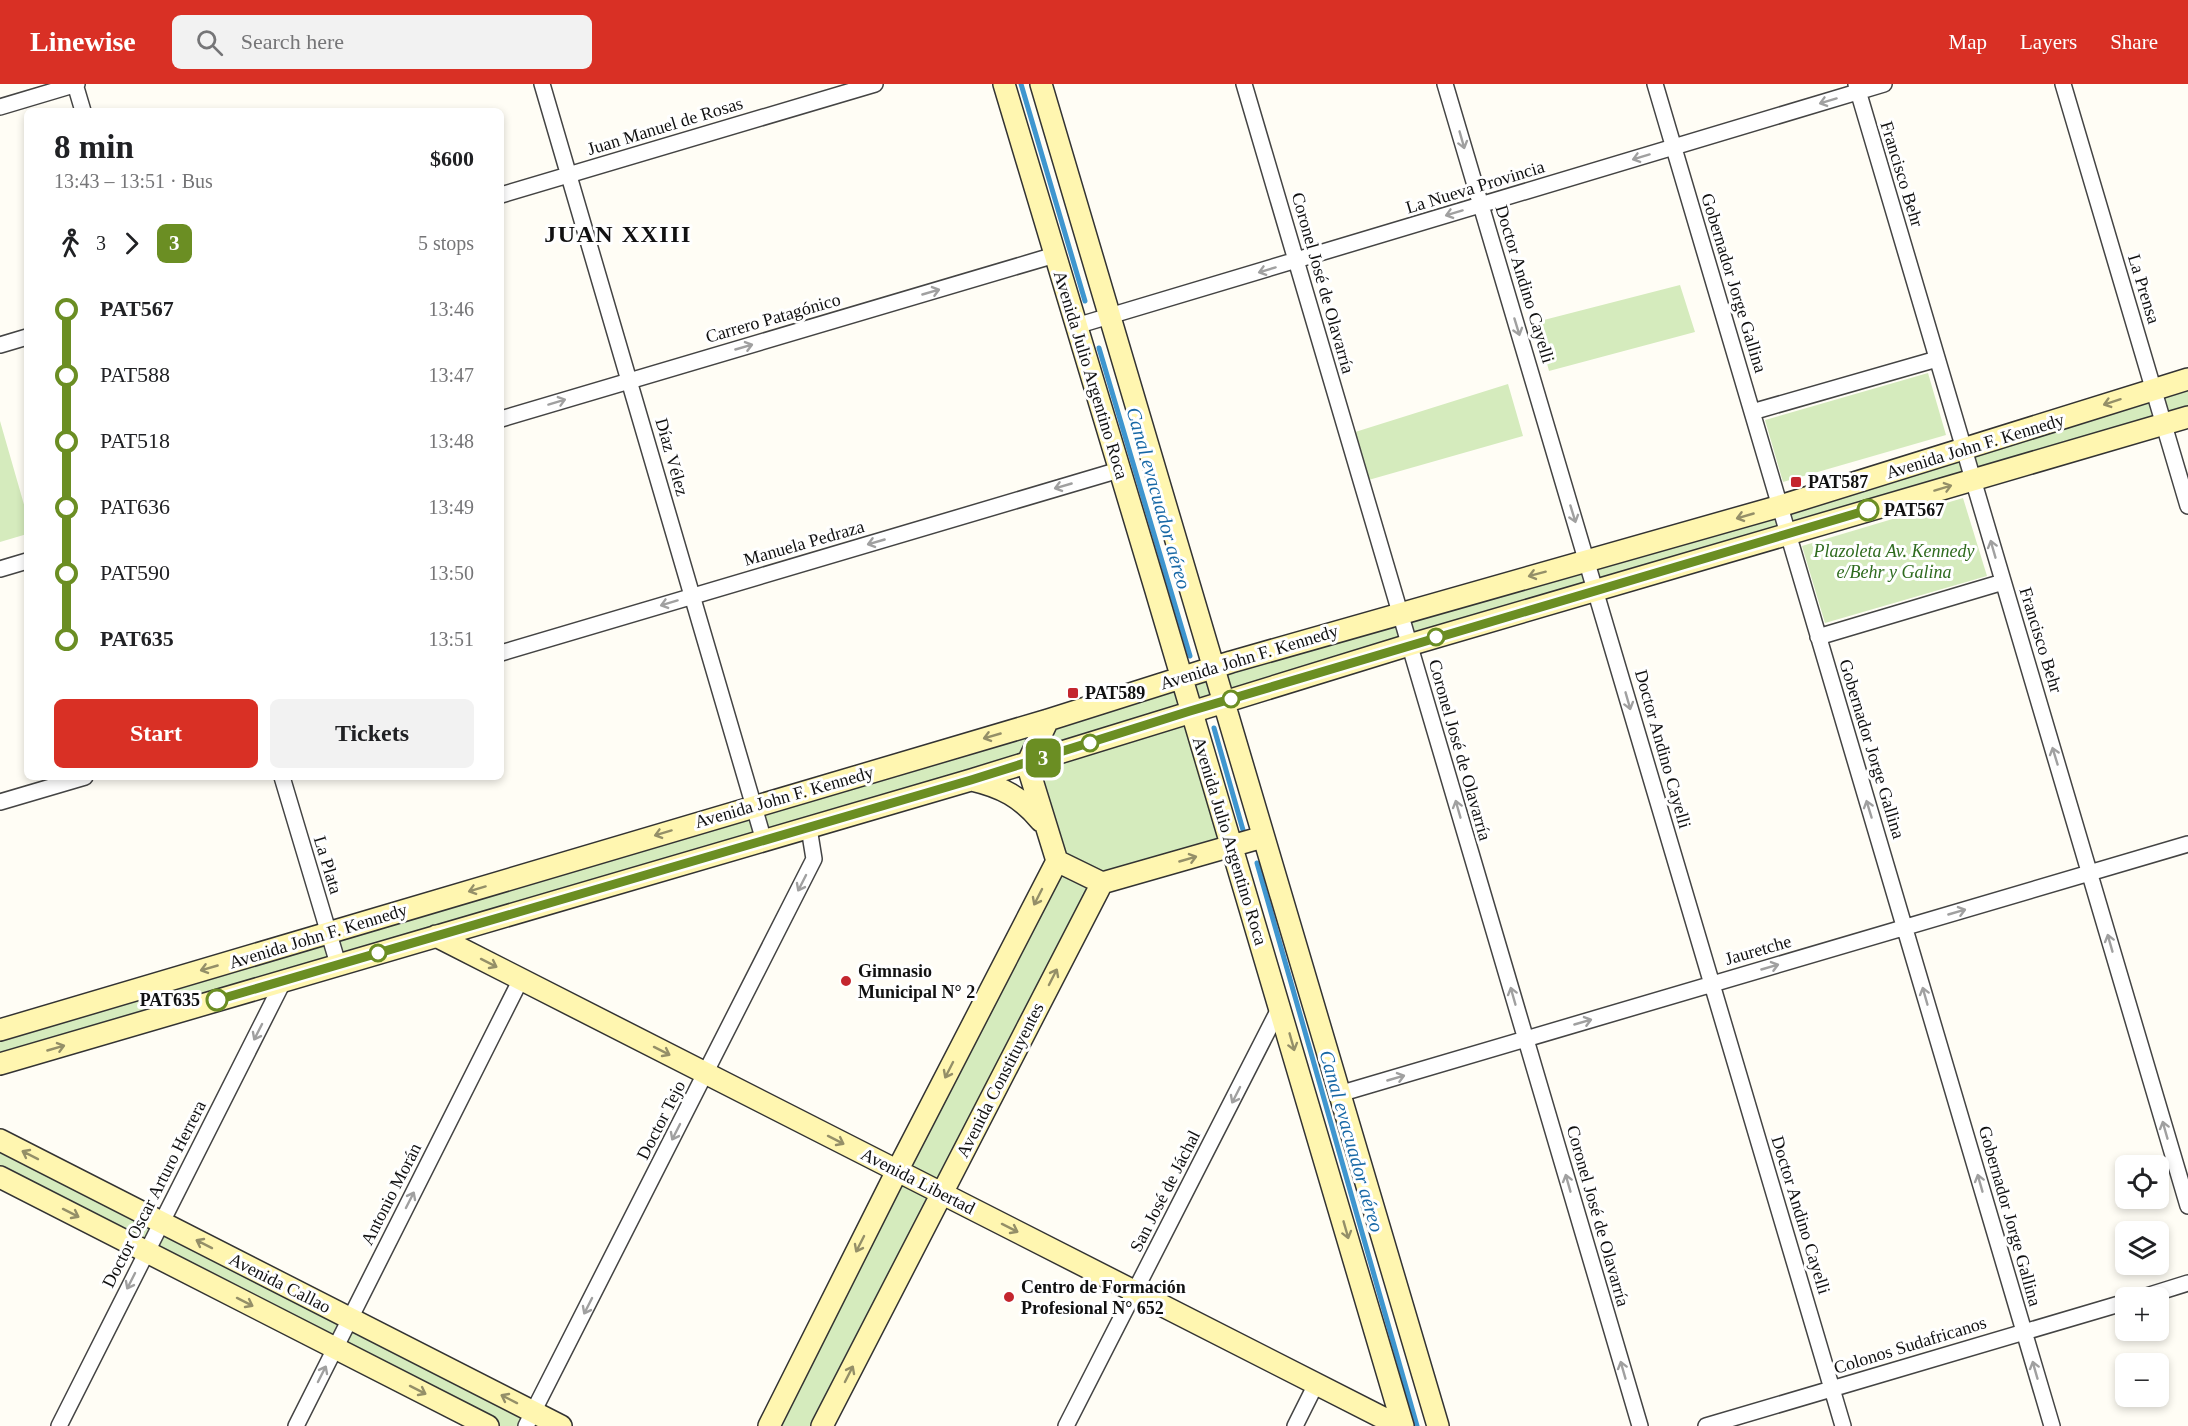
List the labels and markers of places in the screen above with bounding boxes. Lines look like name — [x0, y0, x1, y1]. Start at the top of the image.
place label: PAT587 — [1808, 472, 1868, 492]
marker: PAT587 — [1789, 475, 1803, 489]
marker: PAT567 — [1857, 499, 1879, 521]
place label: PAT567 — [1884, 500, 1944, 520]
unlabelled marker — [1427, 628, 1445, 646]
place label: PAT589 — [1085, 683, 1145, 703]
marker: PAT589 — [1066, 686, 1080, 700]
unlabelled marker — [1222, 690, 1240, 708]
unlabelled marker — [1081, 734, 1099, 752]
unlabelled marker — [369, 944, 387, 962]
place label: Gimnasio Municipal N° 2 — [858, 961, 975, 1002]
marker: Gimnasio Municipal N° 2 — [839, 974, 853, 988]
marker: PAT635 — [206, 989, 228, 1011]
place label: PAT635 — [140, 990, 200, 1010]
place label: Centro de Formación Profesional N° 652 — [1021, 1277, 1186, 1318]
marker: Centro de Formación Profesional N° 652 — [1002, 1290, 1016, 1304]

